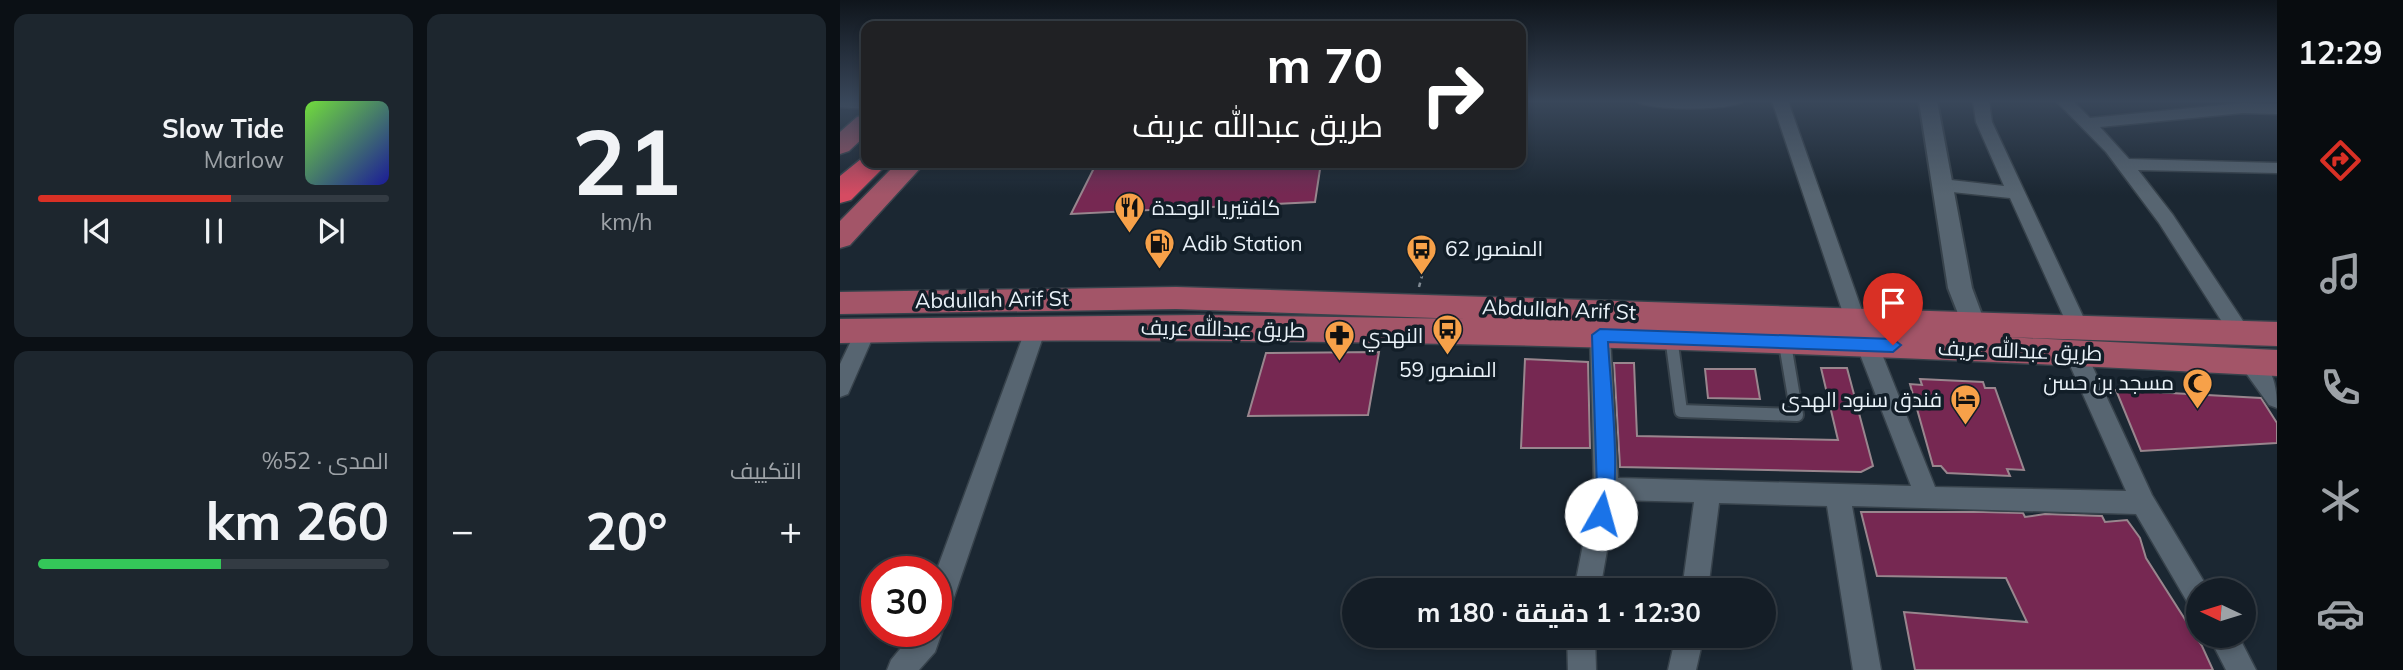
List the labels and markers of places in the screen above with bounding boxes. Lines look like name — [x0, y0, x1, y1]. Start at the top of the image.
restaurant icon: كافتيريا الوحدة — [1112, 191, 1146, 235]
place label: كافتيريا الوحدة — [1152, 194, 1280, 220]
fuel station icon: Adib Station — [1142, 227, 1176, 271]
place label: Adib Station — [1182, 230, 1303, 256]
bus stop icon: المنصور 62 — [1405, 232, 1439, 276]
place label: المنصور 62 — [1445, 235, 1543, 261]
pin — [1863, 273, 1923, 345]
bus stop icon: المنصور 59 — [1431, 313, 1465, 357]
pharmacy icon: النهدي — [1322, 319, 1356, 363]
place label: النهدي — [1362, 322, 1424, 352]
place label: المنصور 59 — [1399, 356, 1497, 382]
mosque icon: مسجد بن حسن — [2180, 366, 2214, 410]
place label: مسجد بن حسن — [2043, 369, 2174, 396]
hotel icon: فندق سنود الهدى — [1948, 383, 1982, 427]
place label: فندق سنود الهدى — [1782, 386, 1942, 413]

